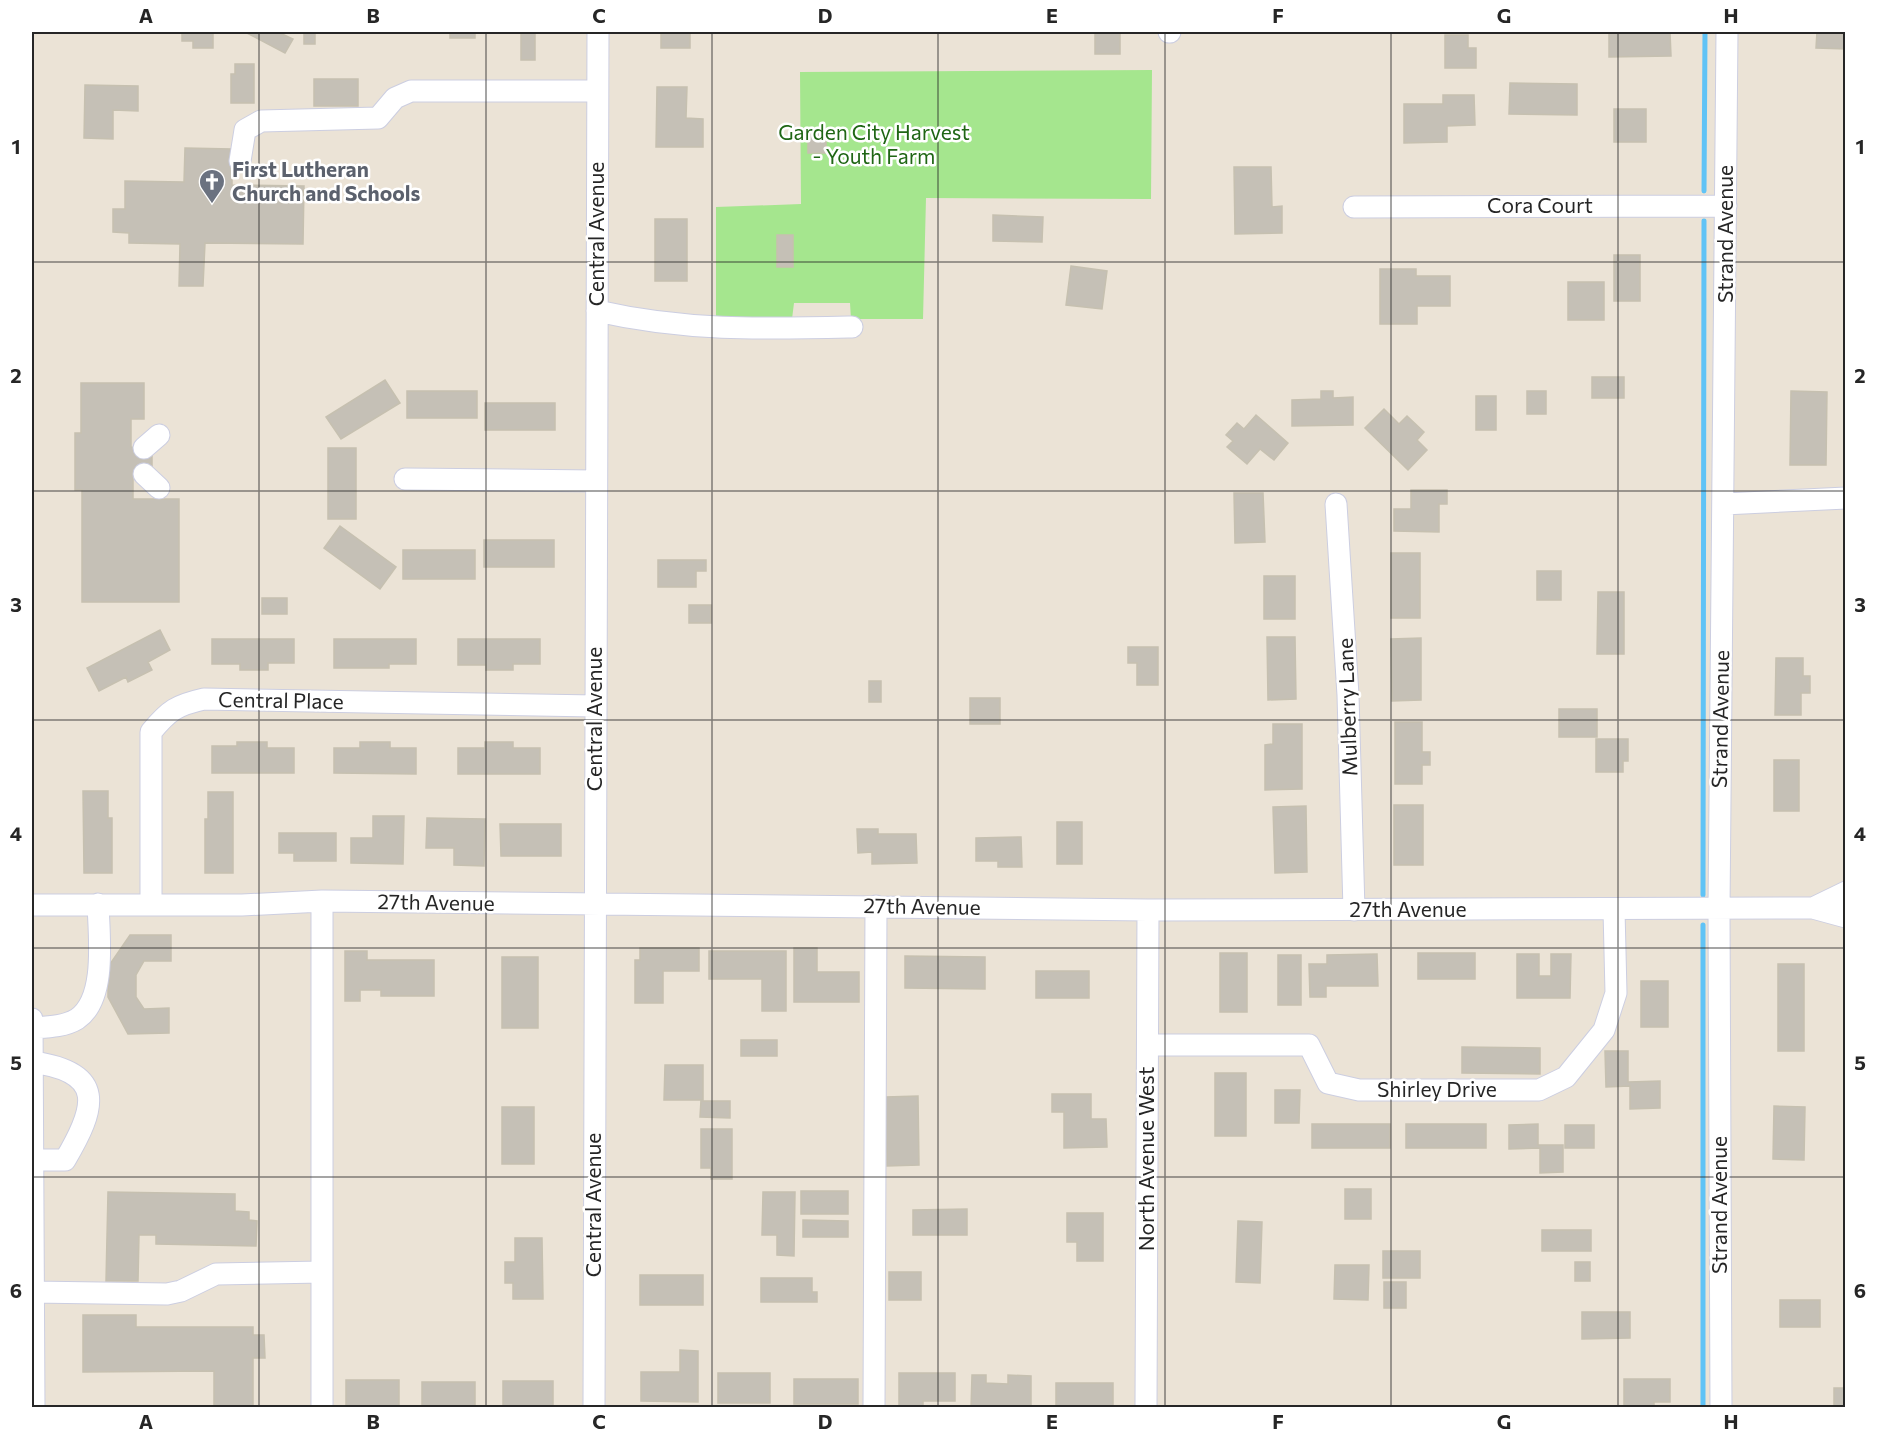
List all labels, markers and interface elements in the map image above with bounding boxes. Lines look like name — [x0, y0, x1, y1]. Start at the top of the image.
text: A — [139, 3, 153, 27]
text: B — [366, 3, 380, 27]
text: C — [592, 3, 606, 27]
text: D — [818, 3, 832, 27]
text: E — [1046, 3, 1058, 27]
text: F — [1272, 3, 1284, 27]
text: G — [1497, 3, 1511, 27]
text: H — [1724, 3, 1739, 27]
park label: Garden City Harvest - Youth Farm — [778, 119, 970, 168]
text: 1 — [11, 134, 21, 158]
text: 1 — [1855, 134, 1865, 158]
place label: First Lutheran Church and Schools — [232, 156, 420, 205]
street label: Central Avenue — [583, 162, 608, 306]
street label: Strand Avenue — [1712, 165, 1737, 303]
church icon: First Lutheran Church and Schools — [197, 167, 227, 205]
street label: Cora Court — [1487, 192, 1593, 217]
text: 2 — [10, 363, 22, 387]
text: 2 — [1854, 363, 1866, 387]
text: 3 — [10, 592, 22, 616]
text: 3 — [1854, 592, 1866, 616]
street label: Mulberry Lane — [1332, 637, 1361, 777]
street label: Central Avenue — [581, 647, 606, 791]
street label: Strand Avenue — [1706, 650, 1733, 788]
street label: Central Place — [218, 686, 344, 713]
text: 4 — [10, 821, 22, 845]
text: 4 — [1854, 821, 1866, 845]
street label: 27th Avenue — [377, 888, 495, 915]
street label: 27th Avenue — [863, 892, 981, 919]
street label: 27th Avenue — [1349, 896, 1467, 921]
text: 5 — [10, 1050, 22, 1074]
text: 5 — [1854, 1050, 1866, 1074]
street label: North Avenue West — [1133, 1067, 1158, 1251]
street label: Shirley Drive — [1377, 1076, 1497, 1101]
street label: Central Avenue — [580, 1133, 605, 1277]
street label: Strand Avenue — [1706, 1136, 1731, 1274]
text: 6 — [10, 1278, 22, 1302]
text: 6 — [1854, 1278, 1866, 1302]
text: A — [139, 1409, 153, 1433]
text: B — [366, 1409, 380, 1433]
text: C — [592, 1409, 606, 1433]
text: D — [818, 1409, 832, 1433]
text: E — [1046, 1409, 1058, 1433]
text: F — [1272, 1409, 1284, 1433]
text: G — [1497, 1409, 1511, 1433]
text: H — [1724, 1409, 1739, 1433]

